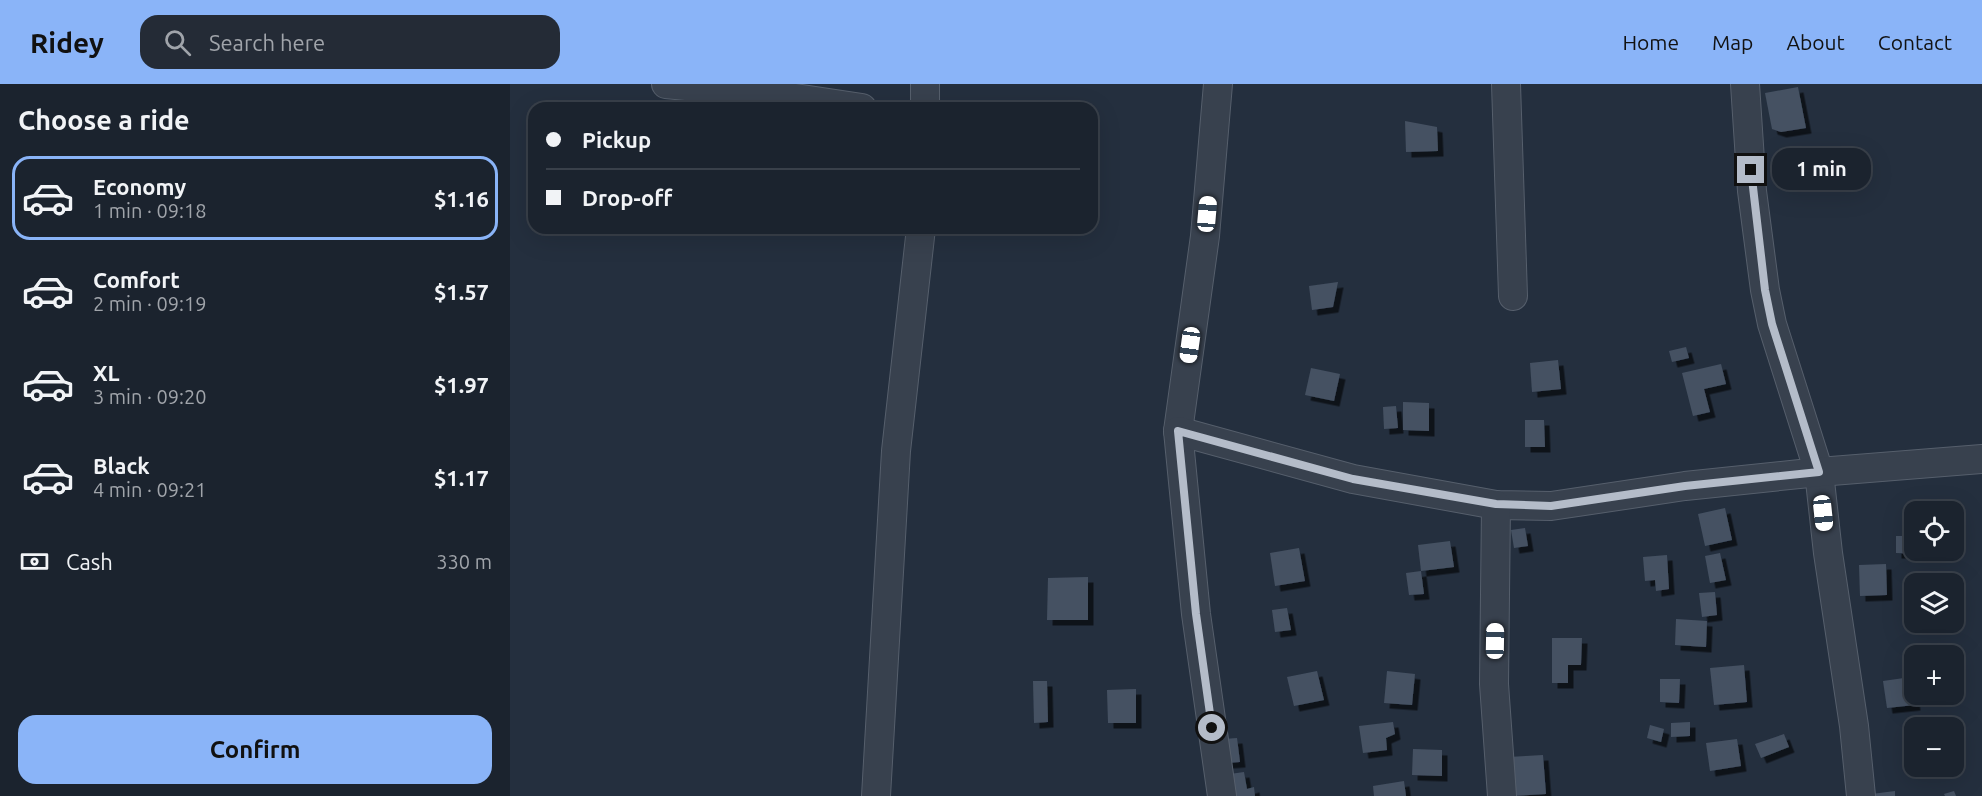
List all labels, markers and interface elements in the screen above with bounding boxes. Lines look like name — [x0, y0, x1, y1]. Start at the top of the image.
search box — [140, 15, 560, 69]
icon: search — [161, 26, 194, 59]
text: Ridey — [30, 27, 104, 58]
text: Search here — [209, 30, 325, 55]
text: Home — [1622, 30, 1679, 54]
text: Map — [1712, 30, 1753, 54]
text: About — [1786, 30, 1845, 54]
text: Contact — [1878, 30, 1952, 54]
text: Choose a ride — [18, 105, 190, 135]
text: Pickup — [582, 127, 651, 152]
callout: 1 min — [1772, 149, 1871, 191]
route end — [1737, 156, 1764, 183]
text: 1 min — [1796, 157, 1847, 180]
icon: car — [21, 171, 75, 225]
text: Economy — [93, 174, 186, 199]
text: Drop-off — [582, 185, 672, 210]
text: $1.16 — [434, 186, 489, 211]
car — [1196, 195, 1218, 233]
text: 1 min · 09:18 — [93, 199, 207, 222]
icon: car — [21, 264, 75, 318]
text: Comfort — [93, 267, 180, 292]
text: $1.57 — [434, 279, 489, 304]
text: 2 min · 09:19 — [93, 292, 207, 315]
car — [1179, 326, 1201, 364]
icon: car — [21, 357, 75, 411]
text: XL — [93, 360, 120, 385]
text: $1.97 — [434, 372, 489, 397]
text: 3 min · 09:20 — [93, 385, 207, 408]
icon: car — [21, 450, 75, 504]
text: Black — [93, 453, 150, 478]
text: $1.17 — [434, 465, 489, 490]
text: 4 min · 09:21 — [93, 478, 207, 501]
car — [1812, 494, 1834, 532]
map controls — [1904, 501, 1964, 777]
button: locate — [1904, 501, 1964, 561]
icon: cash — [18, 545, 51, 578]
text: Cash — [66, 549, 113, 574]
text: 330 m — [436, 550, 492, 573]
button: layers — [1904, 573, 1964, 633]
car — [1486, 623, 1504, 659]
button: + — [1904, 645, 1964, 705]
route start — [1198, 714, 1225, 741]
button: Confirm — [18, 715, 492, 784]
button: − — [1904, 717, 1964, 777]

